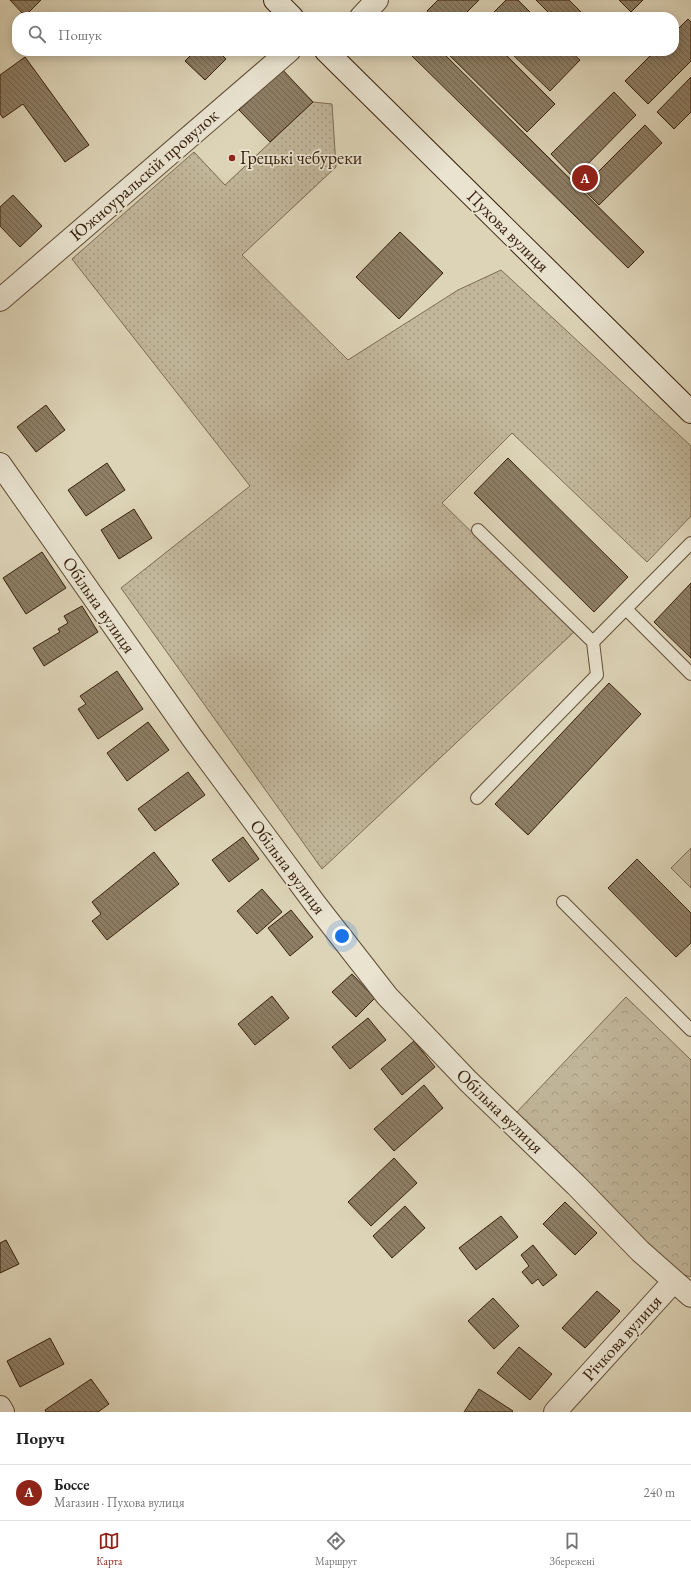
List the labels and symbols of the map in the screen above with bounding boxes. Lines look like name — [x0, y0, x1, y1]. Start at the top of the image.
street label: Южноуральскій провулок — [64, 103, 223, 246]
place label: Грецькі чебуреки — [240, 146, 363, 169]
marker: Грецькі чебуреки — [227, 153, 237, 163]
pin: A — [572, 163, 598, 193]
street label: Пухова вулиця — [462, 184, 555, 277]
street label: Обільна вулиця — [58, 552, 141, 657]
street label: Обільна вулиця — [245, 815, 332, 919]
your location — [332, 926, 352, 946]
street label: Обільна вулиця — [452, 1063, 549, 1158]
street label: Річкова вулиця — [577, 1290, 666, 1386]

